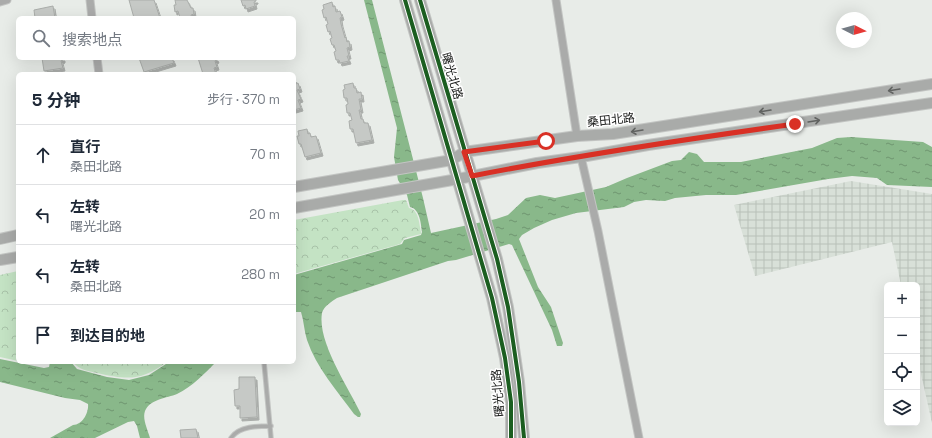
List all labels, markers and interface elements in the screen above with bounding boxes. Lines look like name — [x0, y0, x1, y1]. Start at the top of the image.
north arrow — [836, 12, 872, 48]
search box — [16, 16, 296, 60]
icon: search — [30, 27, 52, 49]
text: 搜索地点 — [62, 30, 122, 49]
street label: 曙光北路 — [438, 51, 466, 101]
one-way arrow — [887, 86, 900, 94]
text: 5 分钟 — [32, 89, 81, 111]
text: 步行 · 370 m — [207, 91, 280, 108]
one-way arrow — [759, 107, 772, 115]
street label: 桑田北路 — [586, 110, 636, 130]
route end — [786, 115, 804, 133]
one-way arrow — [807, 116, 820, 124]
one-way arrow — [631, 127, 644, 135]
route start — [537, 132, 555, 150]
text: 直行 — [70, 137, 100, 156]
icon: ahead — [32, 144, 54, 166]
text: 70 m — [250, 146, 280, 163]
text: 桑田北路 — [70, 158, 122, 175]
text: 左转 — [70, 197, 100, 216]
icon: left — [32, 204, 54, 226]
text: 20 m — [249, 206, 280, 223]
text: 曙光北路 — [70, 218, 122, 235]
text: 左转 — [70, 257, 100, 276]
icon: left — [32, 264, 54, 286]
text: 280 m — [241, 266, 280, 283]
text: 桑田北路 — [70, 278, 122, 295]
map controls — [884, 282, 920, 426]
button: + — [884, 282, 920, 318]
button: − — [884, 318, 920, 354]
icon: arrive — [32, 324, 54, 346]
text: 到达目的地 — [70, 326, 145, 345]
button: locate — [884, 354, 920, 390]
street label: 曙光北路 — [488, 368, 508, 418]
button: layers — [884, 390, 920, 426]

